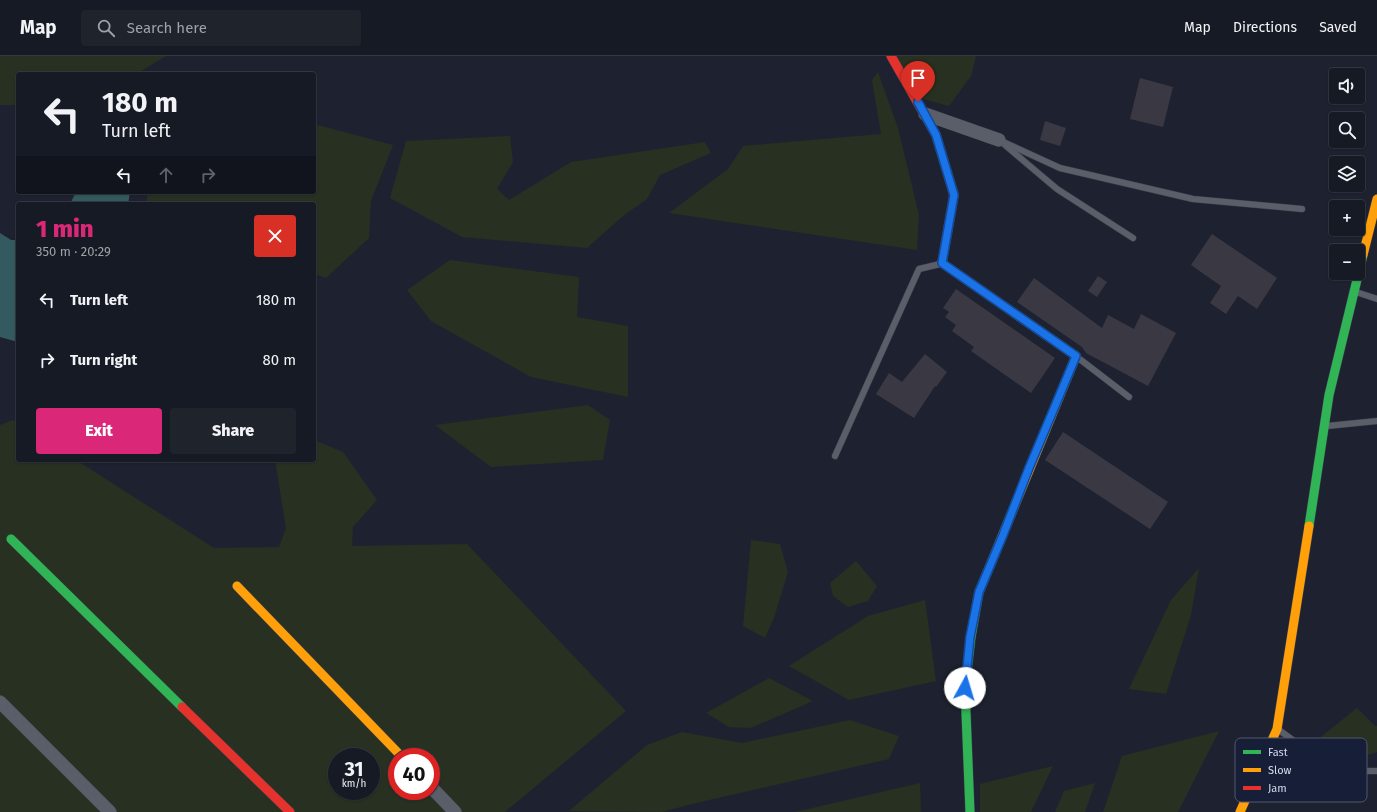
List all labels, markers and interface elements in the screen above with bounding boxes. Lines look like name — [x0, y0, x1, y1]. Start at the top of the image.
search box — [81, 10, 361, 46]
text: Map — [20, 16, 57, 39]
icon: search — [95, 17, 117, 39]
text: Search here — [127, 19, 207, 37]
text: Map — [1184, 19, 1211, 36]
text: Directions — [1233, 19, 1297, 36]
text: Saved — [1319, 19, 1357, 36]
pin — [901, 61, 935, 102]
icon: arrive — [907, 67, 929, 89]
map controls — [1329, 68, 1365, 280]
button: sound — [1329, 68, 1365, 104]
text: 180 m — [102, 86, 178, 119]
icon: left — [36, 88, 88, 140]
button: search — [1329, 112, 1365, 148]
text: Turn left — [102, 120, 171, 142]
button: layers — [1329, 156, 1365, 192]
icon: left — [113, 164, 135, 186]
icon: ahead — [155, 164, 177, 186]
icon: right — [197, 164, 219, 186]
button: + — [1329, 200, 1365, 236]
text: 1 min — [36, 215, 94, 243]
button: close — [254, 215, 296, 257]
text: 350 m · 20:29 — [36, 244, 111, 259]
button: − — [1329, 244, 1365, 280]
icon: left — [36, 289, 58, 311]
text: Turn left — [70, 291, 128, 309]
text: 180 m — [256, 291, 296, 309]
icon: right — [36, 349, 58, 371]
text: Turn right — [70, 351, 137, 369]
text: 80 m — [263, 351, 296, 369]
button: Exit — [36, 408, 162, 454]
button: Share — [170, 408, 296, 454]
position arrow — [944, 667, 986, 709]
legend — [1235, 738, 1367, 802]
text: Fast — [1268, 746, 1288, 759]
speed limit sign: 40 — [388, 748, 440, 800]
text: 31 — [344, 757, 364, 781]
text: Slow — [1268, 764, 1292, 777]
text: km/h — [342, 778, 366, 790]
text: Jam — [1268, 782, 1287, 795]

